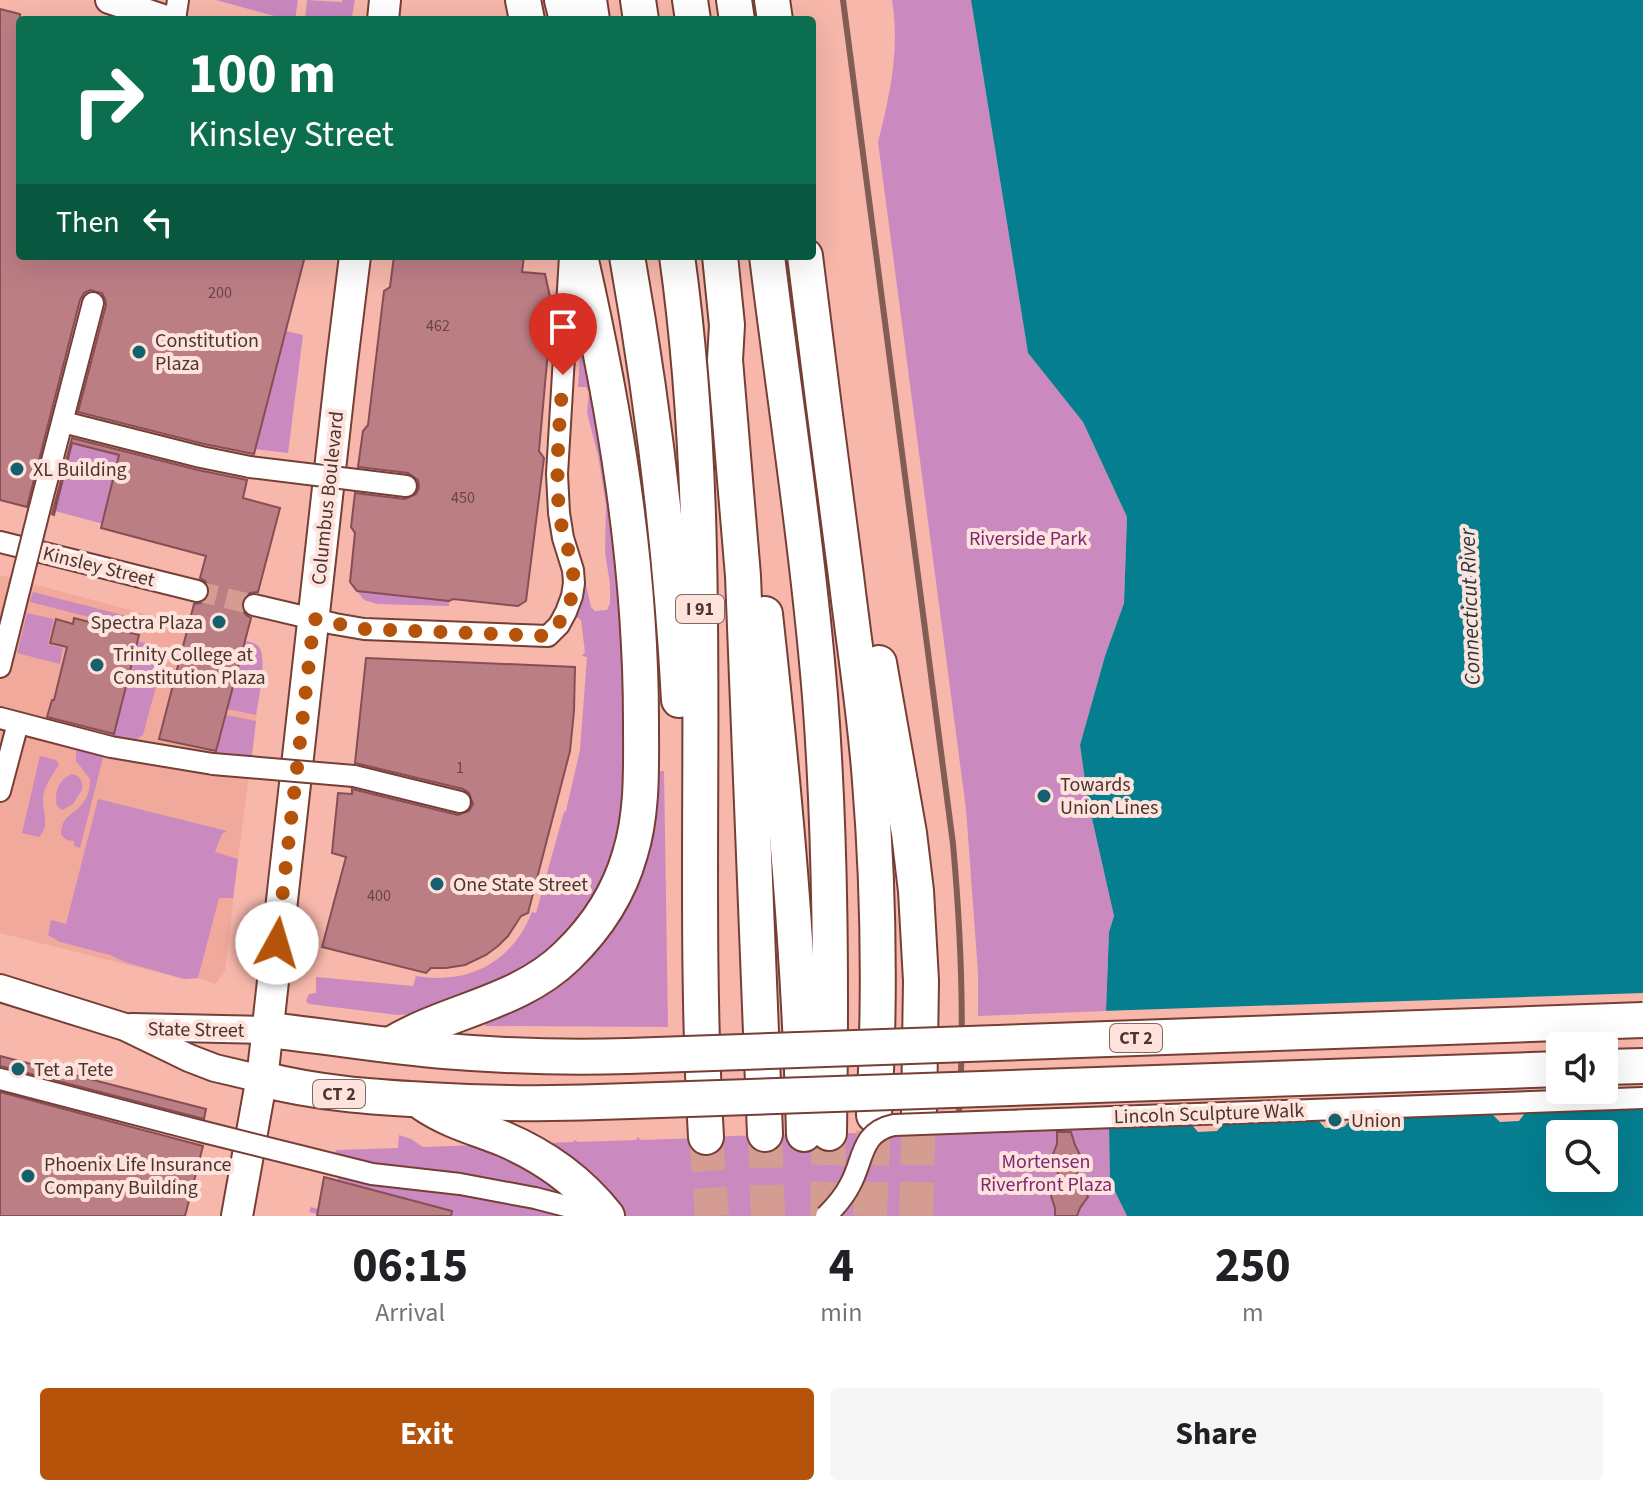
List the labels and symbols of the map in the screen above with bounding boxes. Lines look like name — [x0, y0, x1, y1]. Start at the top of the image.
house number: 200 — [208, 282, 232, 304]
pin — [529, 293, 597, 375]
house number: 462 — [426, 315, 450, 337]
place label: Constitution Plaza — [155, 327, 259, 378]
marker: Constitution Plaza — [130, 343, 148, 361]
street label: Columbus Boulevard — [305, 410, 351, 586]
place label: XL Building — [33, 456, 127, 484]
marker: XL Building — [8, 460, 26, 478]
house number: 450 — [451, 487, 475, 509]
park label: Riverside Park — [969, 525, 1087, 553]
water label: Connecticut River — [1451, 527, 1489, 686]
street label: Kinsley Street — [40, 540, 158, 594]
road number: I 91 — [676, 595, 724, 623]
place label: Spectra Plaza — [90, 609, 203, 637]
marker: Spectra Plaza — [210, 613, 228, 631]
place label: Trinity College at Constitution Plaza — [113, 641, 266, 692]
marker: Trinity College at Constitution Plaza — [88, 656, 106, 674]
house number: 1 — [456, 757, 464, 779]
place label: Towards Union Lines — [1060, 771, 1158, 822]
marker: Towards Union Lines — [1035, 787, 1053, 805]
place label: One State Street — [453, 871, 588, 899]
marker: One State Street — [428, 875, 446, 893]
house number: 400 — [367, 885, 391, 907]
position arrow — [235, 901, 319, 985]
street label: State Street — [147, 1015, 245, 1045]
road number: CT 2 — [1110, 1024, 1162, 1052]
place label: Tet a Tete — [34, 1056, 114, 1084]
marker: Tet a Tete — [9, 1060, 27, 1078]
road number: CT 2 — [313, 1080, 365, 1108]
street label: Lincoln Sculpture Walk — [1113, 1097, 1305, 1131]
place label: Union — [1351, 1107, 1402, 1135]
marker: Union — [1326, 1111, 1344, 1129]
park label: Mortensen Riverfront Plaza — [980, 1148, 1112, 1199]
place label: Phoenix Life Insurance Company Building — [44, 1151, 232, 1202]
marker: Phoenix Life Insurance Company Building — [19, 1167, 37, 1185]

